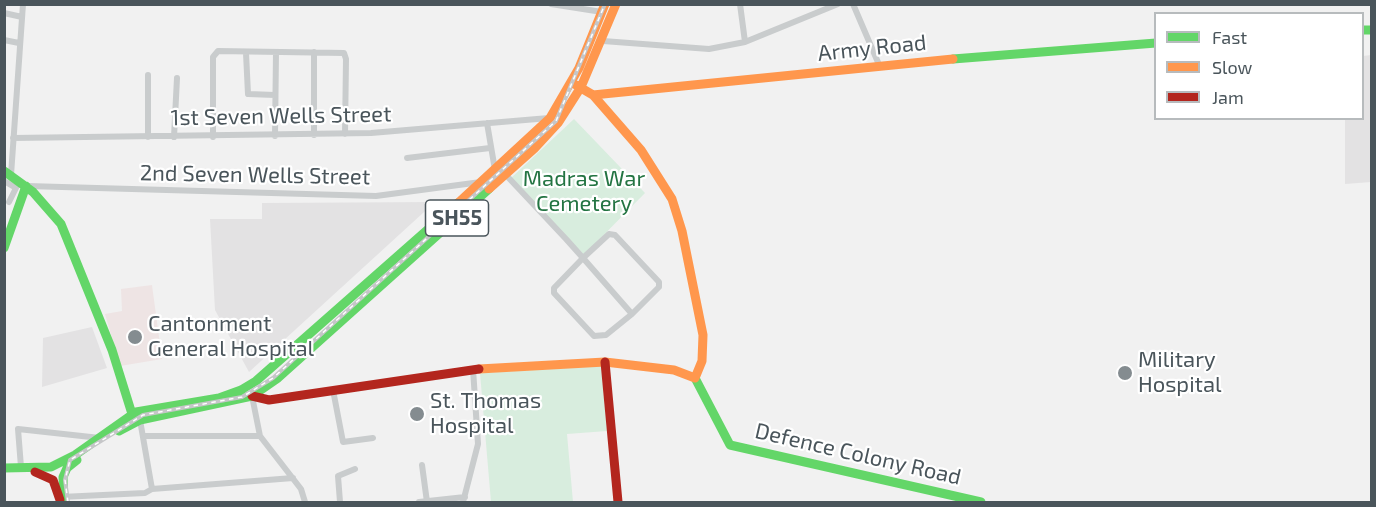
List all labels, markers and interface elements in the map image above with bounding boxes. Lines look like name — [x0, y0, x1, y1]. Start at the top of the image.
legend — [1154, 12, 1364, 120]
text: Fast — [1212, 26, 1247, 48]
street label: Army Road — [816, 29, 928, 67]
text: Slow — [1212, 56, 1252, 78]
text: Jam — [1212, 86, 1244, 108]
street label: 1st Seven Wells Street — [170, 101, 392, 131]
street label: 2nd Seven Wells Street — [140, 160, 370, 190]
park label: Madras War Cemetery — [523, 166, 645, 218]
road number: SH55 — [426, 200, 488, 236]
place label: Cantonment General Hospital — [148, 311, 314, 362]
marker: Cantonment General Hospital — [126, 328, 144, 346]
place label: Military Hospital — [1138, 347, 1222, 398]
marker: Military Hospital — [1116, 364, 1134, 382]
place label: St. Thomas Hospital — [430, 388, 541, 440]
marker: St. Thomas Hospital — [408, 405, 426, 423]
street label: Defence Colony Road — [752, 417, 964, 491]

